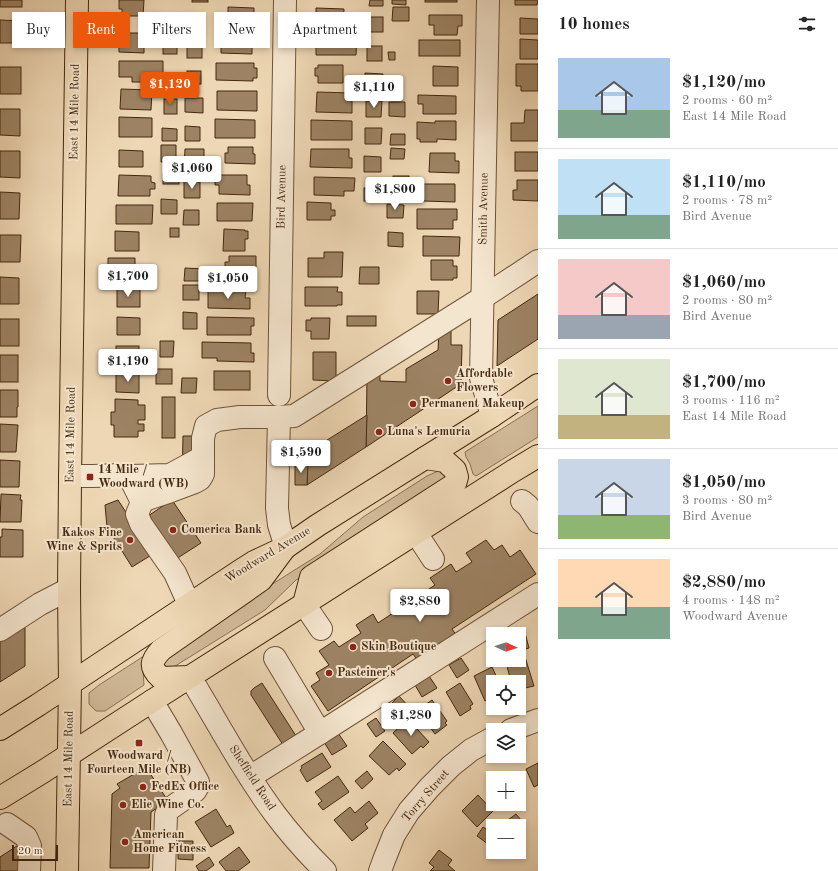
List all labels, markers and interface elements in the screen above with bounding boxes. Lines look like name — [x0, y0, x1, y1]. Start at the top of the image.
chip: Buy — [12, 12, 65, 48]
chip: Rent — [73, 12, 130, 48]
chip: Filters — [138, 12, 206, 48]
chip: New — [214, 12, 270, 48]
chip: Apartment — [278, 12, 371, 48]
icon: filters — [796, 13, 818, 35]
text: 10 homes — [558, 16, 630, 33]
street label: East 14 Mile Road — [68, 64, 82, 160]
pin: $1,120 — [137, 72, 203, 106]
icon: home — [590, 74, 638, 122]
text: $1,120/mo — [682, 74, 766, 91]
pin: $1,110 — [341, 75, 407, 109]
text: $1,120 — [149, 78, 191, 91]
text: $1,110 — [353, 81, 395, 94]
text: 2 rooms · 60 m² — [682, 94, 772, 107]
text: East 14 Mile Road — [682, 110, 786, 123]
pin: $1,060 — [159, 156, 225, 190]
text: $1,060 — [171, 162, 213, 175]
street label: Bird Avenue — [275, 164, 289, 229]
street label: Smith Avenue — [477, 172, 491, 245]
text: $1,110/mo — [682, 174, 766, 191]
icon: home — [590, 175, 638, 223]
pin: $1,800 — [362, 177, 428, 211]
text: $1,800 — [374, 183, 416, 196]
text: 2 rooms · 78 m² — [682, 194, 772, 207]
text: Bird Avenue — [682, 210, 752, 223]
pin: $1,700 — [95, 264, 161, 298]
pin: $1,050 — [195, 266, 261, 300]
text: $1,700 — [107, 270, 149, 283]
text: $1,050 — [207, 272, 249, 285]
text: $1,060/mo — [682, 274, 766, 291]
icon: home — [590, 275, 638, 323]
text: 2 rooms · 80 m² — [682, 294, 772, 307]
text: Bird Avenue — [682, 310, 752, 323]
pin: $1,190 — [95, 349, 161, 383]
text: $1,190 — [107, 355, 149, 368]
place label: Affordable Flowers — [456, 368, 513, 394]
text: $1,700/mo — [682, 374, 766, 391]
icon: home — [590, 375, 638, 423]
marker: Affordable Flowers — [443, 376, 453, 386]
street label: East 14 Mile Road — [64, 387, 78, 483]
text: 3 rooms · 116 m² — [682, 394, 780, 407]
place label: Permanent Makeup — [421, 398, 524, 410]
marker: Permanent Makeup — [408, 399, 418, 409]
text: East 14 Mile Road — [682, 410, 786, 423]
place label: Luna's Lemuria — [387, 426, 471, 438]
marker: Luna's Lemuria — [374, 427, 384, 437]
pin: $1,590 — [268, 440, 334, 474]
text: $1,590 — [280, 446, 322, 459]
place label: 14 Mile / Woodward (WB) — [98, 464, 189, 490]
marker: 14 Mile / Woodward (WB) — [85, 472, 95, 482]
text: $1,050/mo — [682, 474, 766, 491]
icon: home — [590, 475, 638, 523]
text: 3 rooms · 80 m² — [682, 494, 772, 507]
text: Bird Avenue — [682, 510, 752, 523]
place label: Comerica Bank — [181, 524, 262, 536]
marker: Comerica Bank — [168, 525, 178, 535]
street label: Woodward Avenue — [223, 525, 313, 585]
place label: Kakos Fine Wine & Sprits — [46, 527, 122, 553]
marker: Kakos Fine Wine & Sprits — [125, 535, 135, 545]
text: $2,880/mo — [682, 574, 766, 591]
icon: home — [590, 575, 638, 623]
pin: $2,880 — [387, 589, 453, 623]
text: 4 rooms · 148 m² — [682, 594, 780, 607]
text: $2,880 — [399, 595, 441, 608]
text: Woodward Avenue — [682, 610, 787, 623]
north arrow — [486, 627, 526, 667]
map controls — [486, 627, 526, 859]
place label: Skin Boutique — [361, 641, 437, 653]
marker: Skin Boutique — [348, 642, 358, 652]
place label: Pasteiner's — [337, 667, 395, 679]
marker: Pasteiner's — [324, 668, 334, 678]
button: locate — [486, 675, 526, 715]
pin: $1,280 — [378, 703, 444, 737]
text: $1,280 — [390, 709, 432, 722]
street label: East 14 Mile Road — [62, 711, 76, 807]
button: layers — [486, 723, 526, 763]
marker: Woodward / Fourteen Mile (NB) — [134, 738, 144, 748]
street label: Sheffield Road — [227, 743, 277, 813]
place label: Woodward / Fourteen Mile (NB) — [87, 750, 191, 776]
street label: Torry Street — [400, 768, 452, 824]
button: + — [486, 771, 526, 811]
place label: FedEx Office — [151, 781, 220, 793]
marker: FedEx Office — [138, 782, 148, 792]
place label: Elie Wine Co. — [131, 799, 204, 811]
marker: Elie Wine Co. — [118, 800, 128, 810]
button: − — [486, 819, 526, 859]
place label: American Home Fitness — [133, 829, 206, 855]
marker: American Home Fitness — [120, 837, 130, 847]
scale bar — [12, 843, 58, 862]
text: 20 m — [18, 846, 43, 857]

